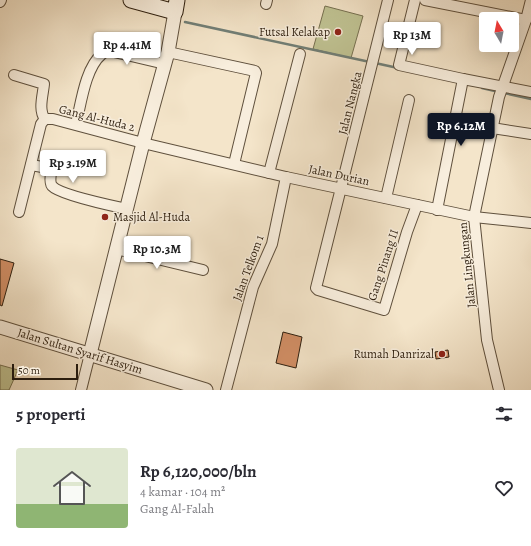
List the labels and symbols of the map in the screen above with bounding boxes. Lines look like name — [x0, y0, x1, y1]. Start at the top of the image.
north arrow — [479, 12, 519, 52]
pin: Rp 13M — [379, 22, 445, 56]
place label: Futsal Kelakap — [259, 24, 330, 40]
marker: Futsal Kelakap — [333, 27, 343, 37]
pin: Rp 4.41M — [86, 32, 168, 66]
street label: Jalan Nangka — [334, 69, 366, 136]
street label: Gang Al-Huda 2 — [57, 101, 137, 135]
pin: Rp 6.12M — [420, 113, 502, 147]
pin: Rp 3.19M — [32, 150, 114, 184]
street label: Jalan Durian — [307, 161, 371, 189]
place label: Masjid Al-Huda — [113, 209, 191, 225]
marker: Masjid Al-Huda — [100, 212, 110, 222]
street label: Jalan Lingkungan — [455, 221, 479, 308]
street label: Gang Pinang II — [364, 227, 402, 303]
street label: Jalan Telkom 1 — [229, 233, 267, 303]
pin: Rp 10.3M — [116, 236, 198, 270]
street label: Jalan Sultan Syarif Hasyim — [15, 324, 145, 378]
place label: Rumah Danrizal — [354, 346, 434, 362]
marker: Rumah Danrizal — [437, 349, 447, 359]
scale bar — [12, 362, 78, 381]

